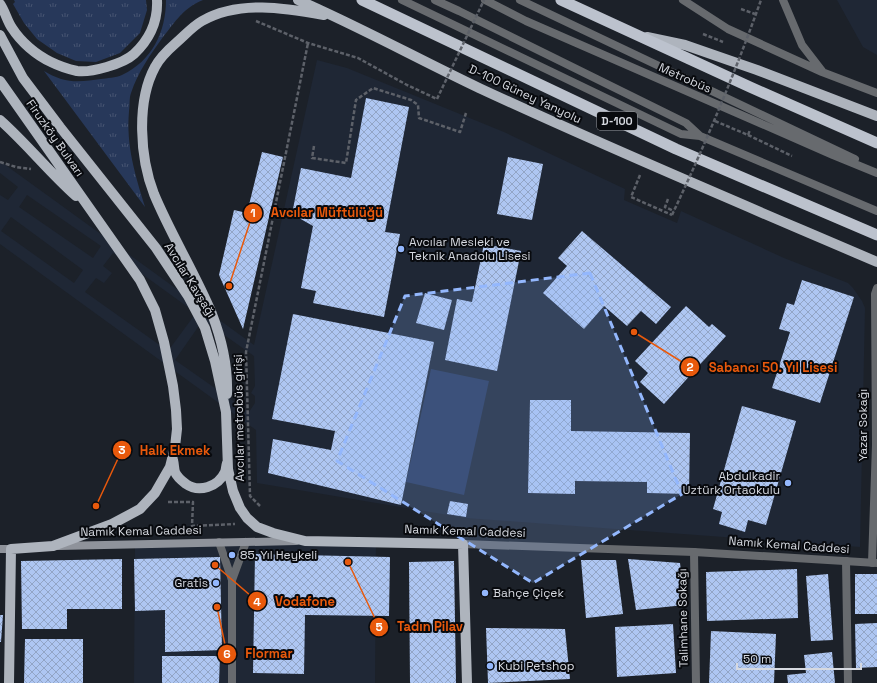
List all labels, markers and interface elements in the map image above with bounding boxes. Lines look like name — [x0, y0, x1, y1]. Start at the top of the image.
street label: Metrobüs — [656, 59, 714, 97]
street label: D-100 Güney Yanyolu — [466, 61, 584, 127]
street label: Firuzköy Bulvarı — [23, 96, 87, 180]
road number: D-100 — [597, 112, 637, 130]
callout: Avcılar Müftülüğü — [243, 200, 391, 225]
text: Avcılar Müftülüğü — [271, 204, 383, 221]
text: 1 — [250, 205, 256, 221]
place label: Avcılar Mesleki ve Teknik Anadolu Lisesi — [409, 234, 530, 264]
street label: Avcılar Kavşağı — [161, 240, 219, 320]
marker: Avcılar Mesleki ve Teknik Anadolu Lisesi — [396, 244, 406, 254]
street label: Avcılar metrobüs girişi — [230, 354, 248, 482]
callout: Sabancı 50. Yıl Lisesi — [680, 355, 846, 380]
text: 2 — [686, 359, 694, 375]
text: Sabancı 50. Yıl Lisesi — [709, 359, 837, 376]
street label: Yazar Sokağı — [855, 389, 871, 461]
callout: Halk Ekmek — [112, 438, 219, 463]
text: 3 — [118, 442, 126, 458]
text: Halk Ekmek — [140, 442, 211, 459]
place label: Abdulkadir Uztürk Ortaokulu — [683, 468, 780, 498]
marker: Abdulkadir Uztürk Ortaokulu — [783, 478, 793, 488]
street label: Namık Kemal Caddesi — [404, 521, 526, 541]
street label: Namık Kemal Caddesi — [80, 522, 202, 540]
street label: Namık Kemal Caddesi — [728, 533, 850, 557]
place label: 85. Yıl Heykeli — [240, 547, 317, 563]
marker: 85. Yıl Heykeli — [227, 550, 237, 560]
street label: Talimhane Sokağı — [674, 568, 692, 668]
place label: Gratis — [174, 575, 208, 591]
marker: Gratis — [211, 578, 221, 588]
place label: Bahçe Çiçek — [493, 585, 564, 601]
marker: Bahçe Çiçek — [480, 588, 490, 598]
callout: Vodafone — [247, 589, 342, 614]
text: Vodafone — [275, 593, 335, 610]
text: 4 — [253, 594, 261, 610]
callout: Tadın Pilav — [369, 614, 471, 639]
text: Tadın Pilav — [397, 618, 463, 635]
text: 5 — [375, 619, 383, 635]
callout: Flormar — [217, 641, 300, 666]
text: Flormar — [245, 645, 293, 662]
scale bar — [737, 645, 861, 671]
text: 6 — [223, 646, 231, 662]
text: 50 m — [743, 651, 771, 667]
place label: Kubi Petshop — [498, 658, 575, 674]
marker: Kubi Petshop — [485, 661, 495, 671]

